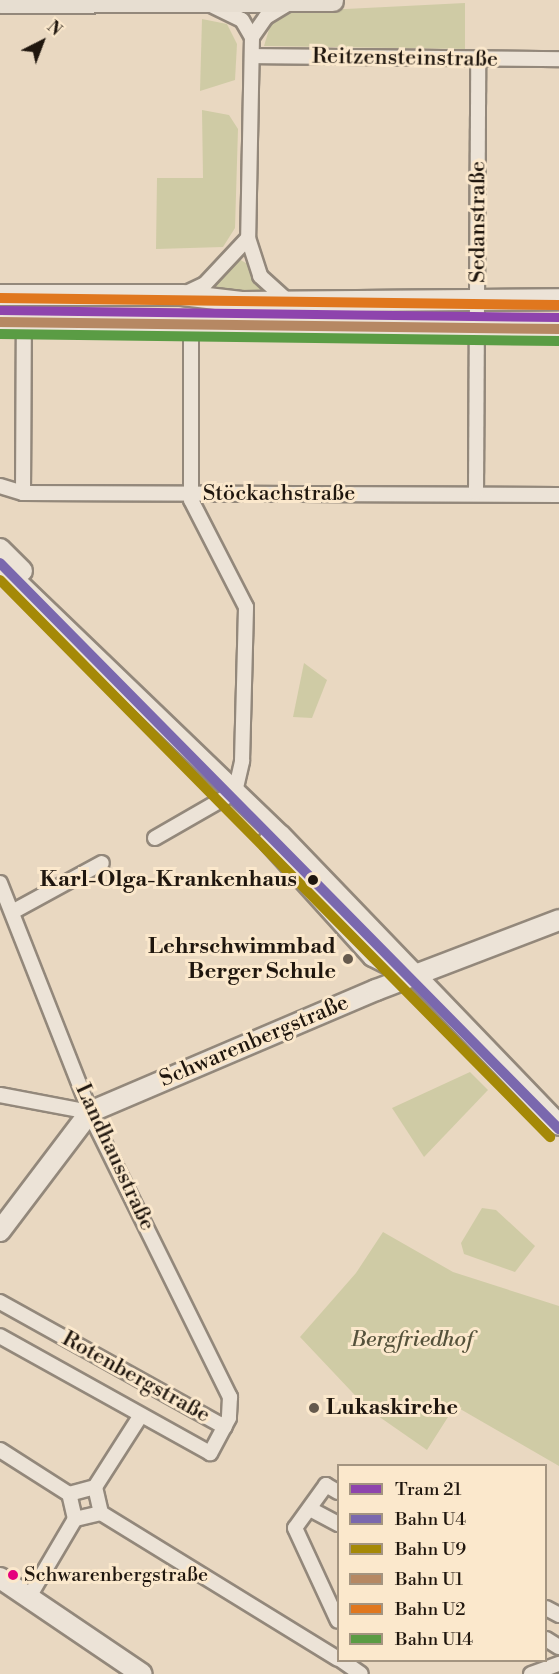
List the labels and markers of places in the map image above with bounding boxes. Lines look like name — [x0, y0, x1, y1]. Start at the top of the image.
place label: Karl-Olga-Krankenhaus — [40, 867, 297, 893]
marker: Karl-Olga-Krankenhaus — [302, 869, 324, 891]
place label: Lehrschwimmbad Berger Schule — [148, 933, 336, 984]
marker: Lehrschwimmbad Berger Schule — [341, 952, 355, 966]
place label: Lukaskirche — [326, 1395, 458, 1421]
marker: Lukaskirche — [307, 1401, 321, 1415]
place label: Schwarenbergstraße — [24, 1563, 208, 1587]
marker: Schwarenbergstraße — [7, 1569, 19, 1581]

